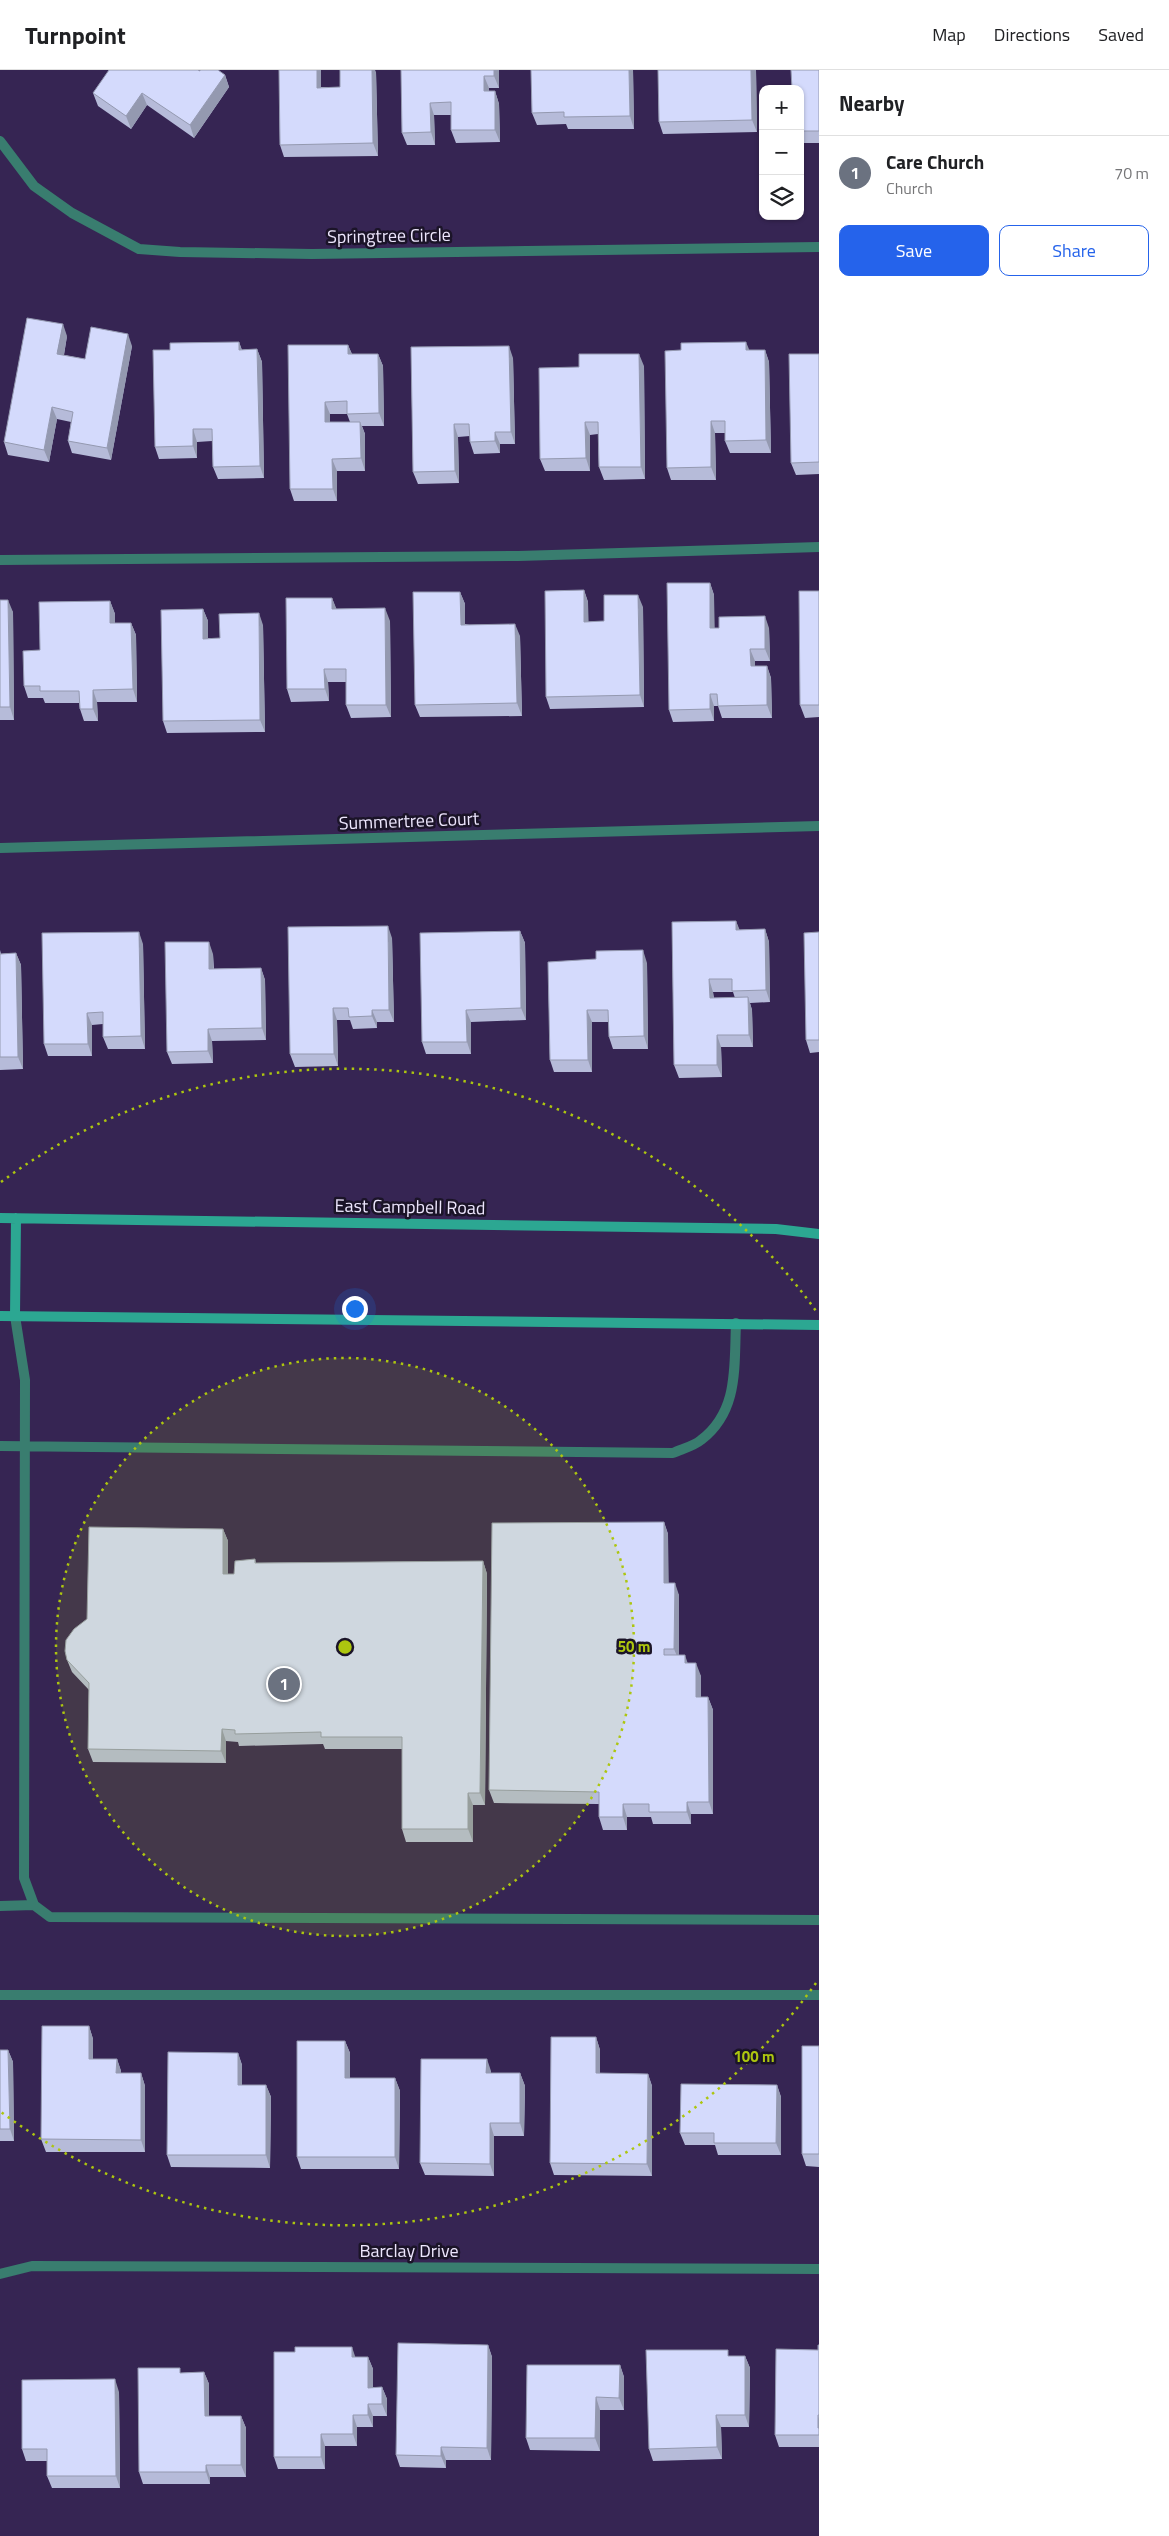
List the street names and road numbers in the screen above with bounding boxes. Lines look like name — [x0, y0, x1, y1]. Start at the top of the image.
street label: Springtree Circle — [327, 221, 451, 250]
street label: Summertree Court — [338, 805, 480, 836]
street label: East Campbell Road — [334, 1192, 486, 1221]
street label: Barclay Drive — [359, 2237, 459, 2264]

